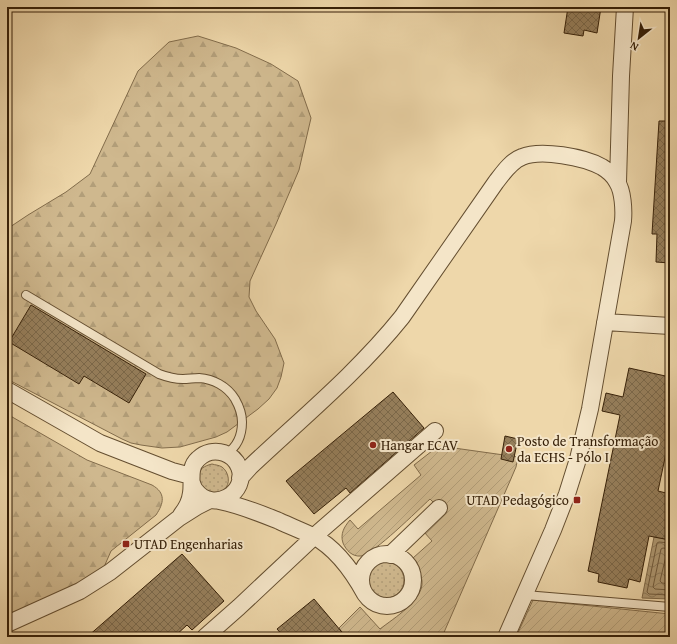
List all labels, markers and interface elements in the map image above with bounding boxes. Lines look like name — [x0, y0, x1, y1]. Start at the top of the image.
north arrow — [619, 18, 659, 58]
text: N — [626, 38, 641, 55]
place label: Posto de Transformação da ECHS - Pólo I — [517, 431, 658, 467]
place label: Hangar ECAV — [381, 435, 458, 455]
marker: Hangar ECAV — [368, 440, 378, 450]
marker: Posto de Transformação da ECHS - Pólo I — [504, 444, 514, 454]
place label: UTAD Pedagógico — [466, 490, 569, 510]
marker: UTAD Pedagógico — [572, 495, 582, 505]
place label: UTAD Engenharias — [134, 534, 243, 554]
marker: UTAD Engenharias — [121, 539, 131, 549]

